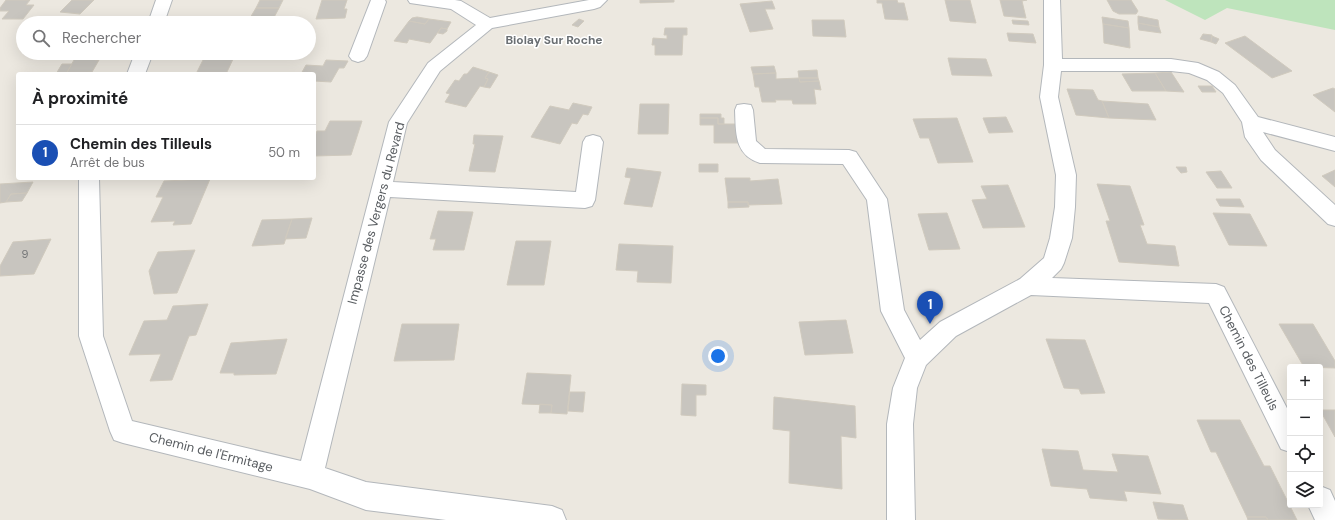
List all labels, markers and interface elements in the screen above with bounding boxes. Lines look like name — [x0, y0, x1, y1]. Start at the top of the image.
search box — [16, 16, 316, 60]
icon: search — [30, 27, 52, 49]
text: Rechercher — [62, 28, 141, 48]
district label: Biolay Sur Roche — [505, 32, 603, 48]
text: À proximité — [32, 87, 128, 109]
street label: Impasse des Vergers du Revard — [343, 120, 409, 306]
text: Chemin des Tilleuls — [70, 134, 212, 154]
text: 1 — [43, 144, 47, 161]
text: 50 m — [268, 144, 300, 161]
text: Arrêt de bus — [70, 154, 145, 171]
house number: 9 — [22, 247, 29, 261]
pin: 1 — [917, 291, 943, 324]
street label: Chemin des Tilleuls — [1215, 303, 1283, 413]
your location — [708, 346, 728, 366]
map controls — [1287, 364, 1323, 508]
button: + — [1287, 364, 1323, 400]
button: − — [1287, 400, 1323, 436]
street label: Chemin de l'Ermitage — [147, 428, 275, 476]
button: locate — [1287, 436, 1323, 472]
button: layers — [1287, 472, 1323, 508]

